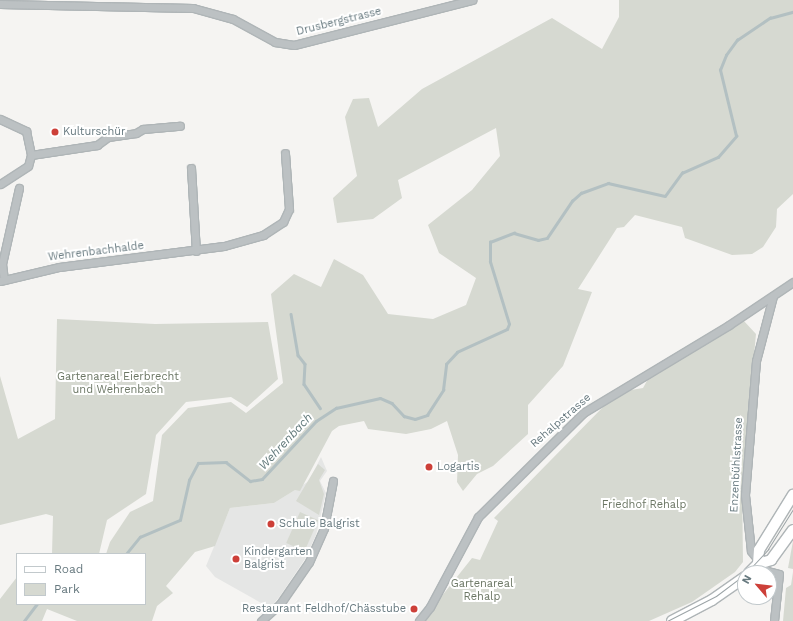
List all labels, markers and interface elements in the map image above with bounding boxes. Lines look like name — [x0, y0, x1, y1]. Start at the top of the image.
street label: Drusbergstrasse — [295, 5, 383, 39]
place label: Kulturschür — [63, 125, 126, 139]
marker: Kulturschür — [50, 127, 60, 137]
street label: Wehrenbachhalde — [47, 240, 145, 264]
park label: Gartenareal Eierbrecht und Wehrenbach — [57, 371, 179, 397]
street label: Rehalpstrasse — [528, 391, 594, 451]
water label: Wehrenbach — [256, 411, 316, 473]
street label: Enzenbühlstrasse — [728, 417, 746, 513]
place label: Logartis — [437, 460, 480, 474]
marker: Logartis — [424, 462, 434, 472]
park label: Friedhof Rehalp — [601, 498, 687, 512]
place label: Schule Balgrist — [279, 517, 360, 531]
marker: Schule Balgrist — [266, 519, 276, 529]
place label: Kindergarten Balgrist — [244, 546, 312, 572]
legend — [16, 553, 146, 605]
marker: Kindergarten Balgrist — [231, 554, 241, 564]
text: Road — [54, 562, 83, 576]
north arrow — [737, 565, 777, 605]
text: N — [739, 573, 754, 586]
park label: Gartenareal Rehalp — [451, 578, 513, 604]
text: Park — [54, 582, 80, 596]
place label: Restaurant Feldhof/Chässtube — [242, 602, 406, 616]
marker: Restaurant Feldhof/Chässtube — [409, 604, 419, 614]

